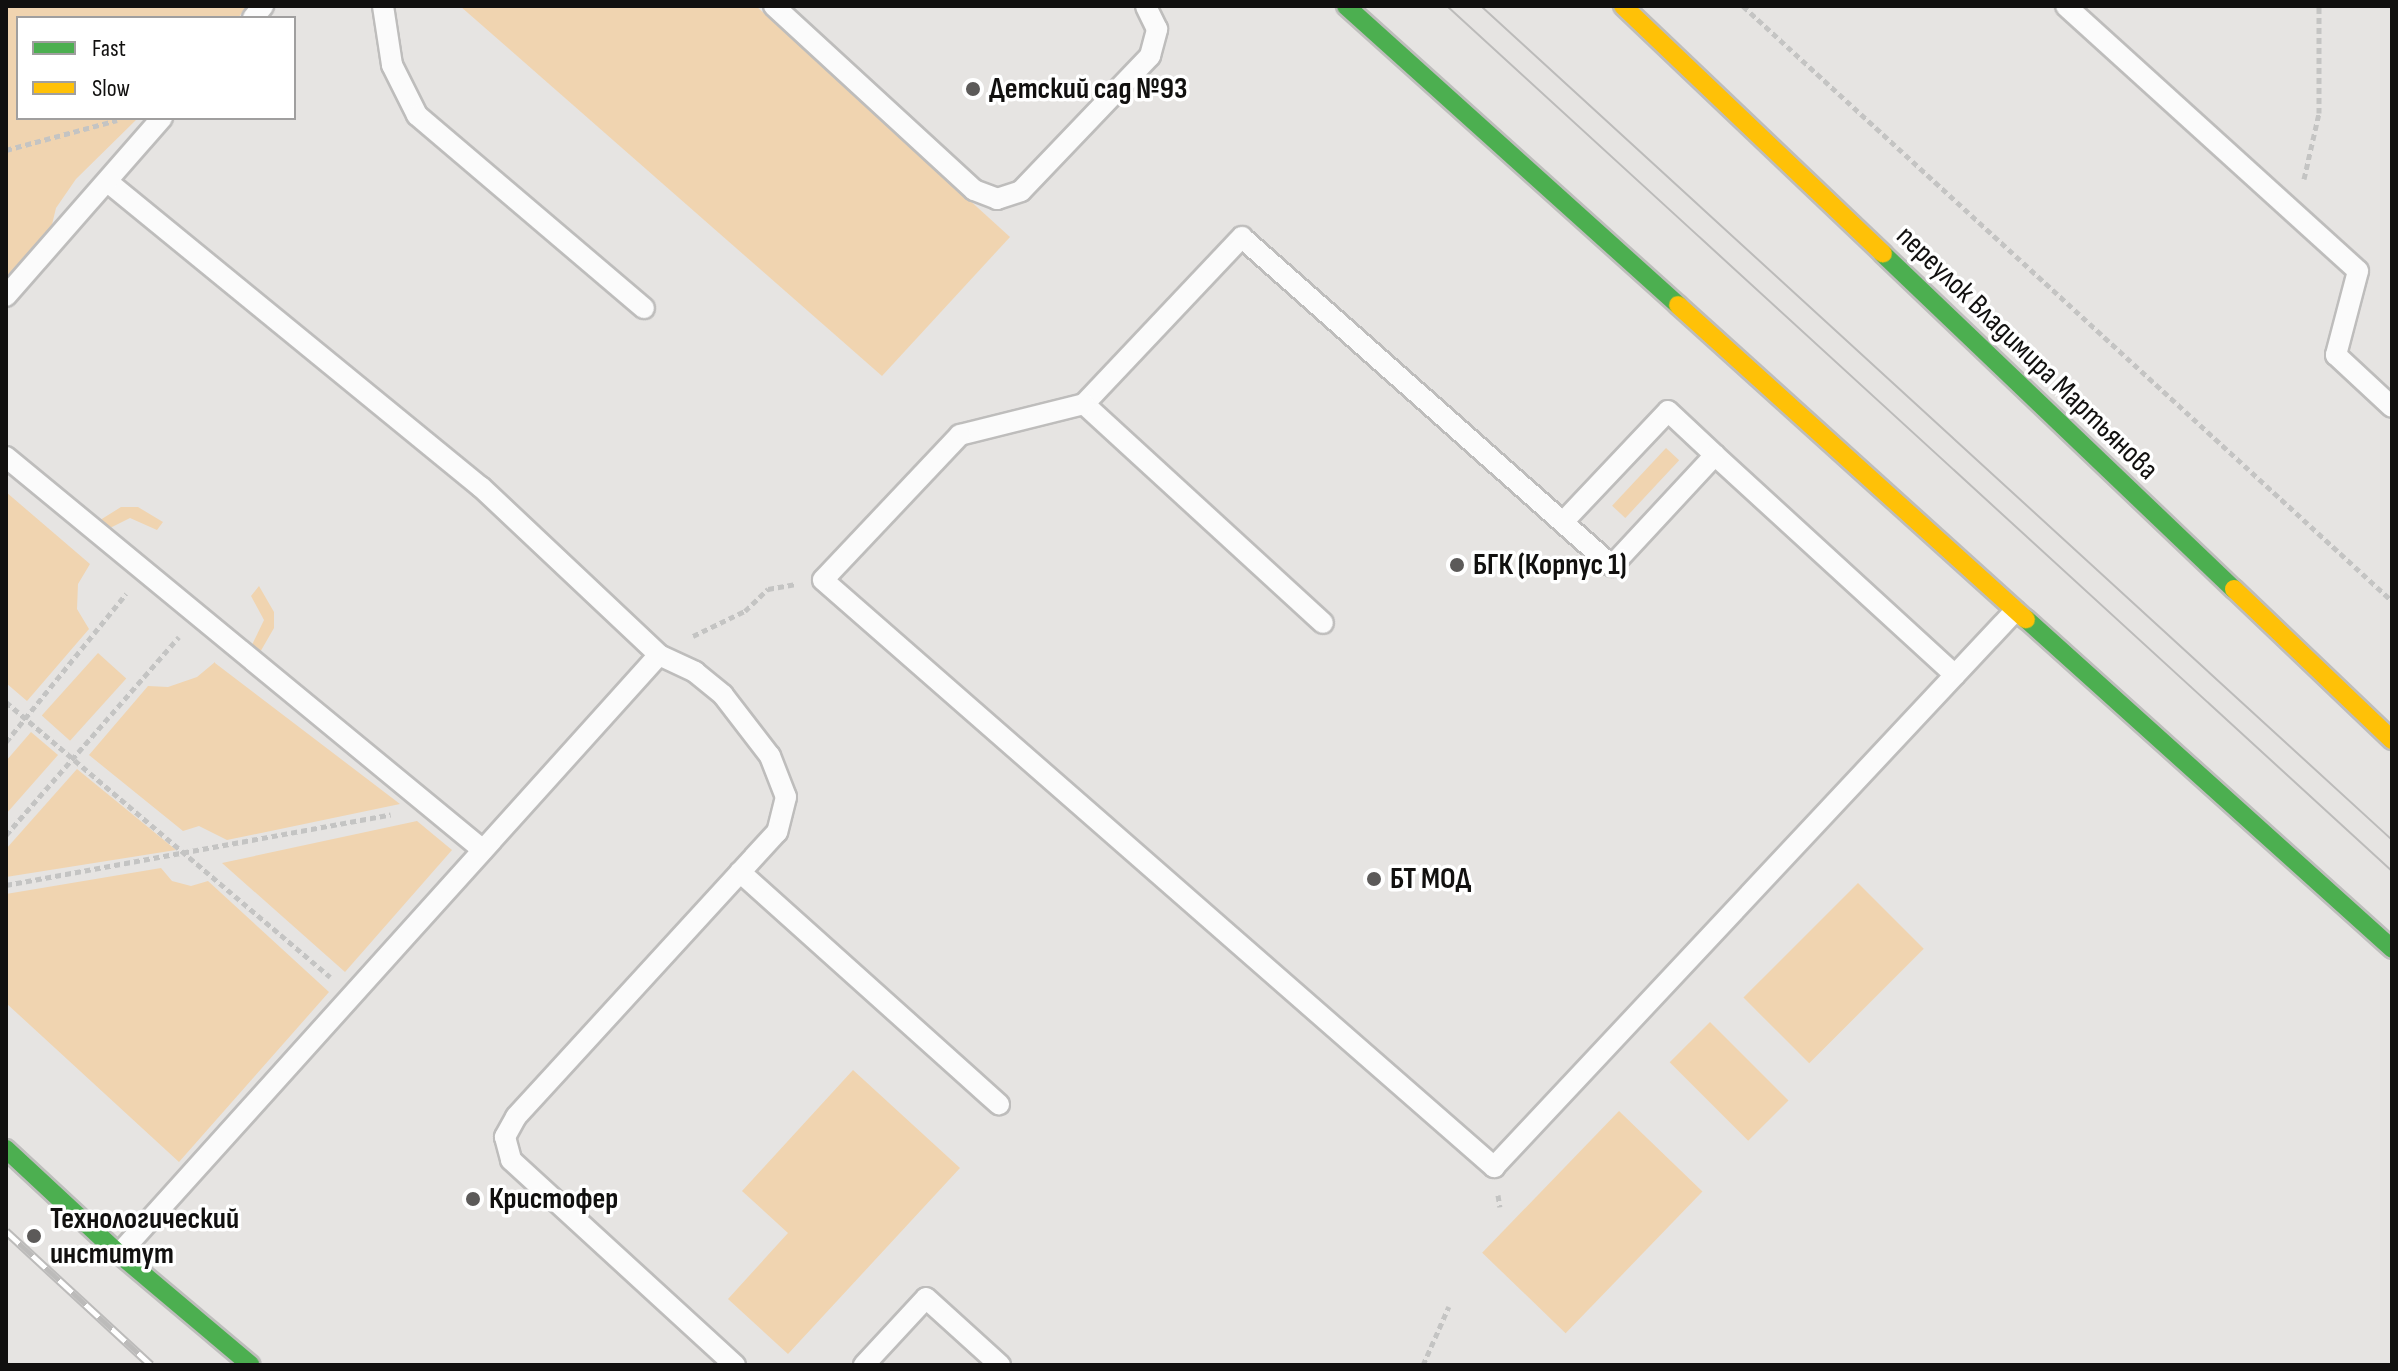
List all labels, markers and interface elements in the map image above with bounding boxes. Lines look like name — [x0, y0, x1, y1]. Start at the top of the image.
legend — [16, 16, 296, 120]
text: Fast — [92, 34, 126, 63]
place label: Детский сад №93 — [989, 71, 1187, 107]
text: Slow — [92, 74, 130, 103]
marker: Детский сад №93 — [964, 80, 982, 98]
street label: переулок Владимира Мартьянова — [1889, 218, 2165, 488]
place label: БГК (Корпус 1) — [1473, 547, 1627, 583]
marker: БГК (Корпус 1) — [1448, 556, 1466, 574]
place label: БТ МОД — [1390, 861, 1471, 897]
marker: БТ МОД — [1365, 870, 1383, 888]
place label: Кристофер — [489, 1181, 618, 1217]
marker: Кристофер — [464, 1190, 482, 1208]
place label: Технологический институт — [50, 1201, 239, 1272]
marker: Технологический институт — [25, 1227, 43, 1245]

